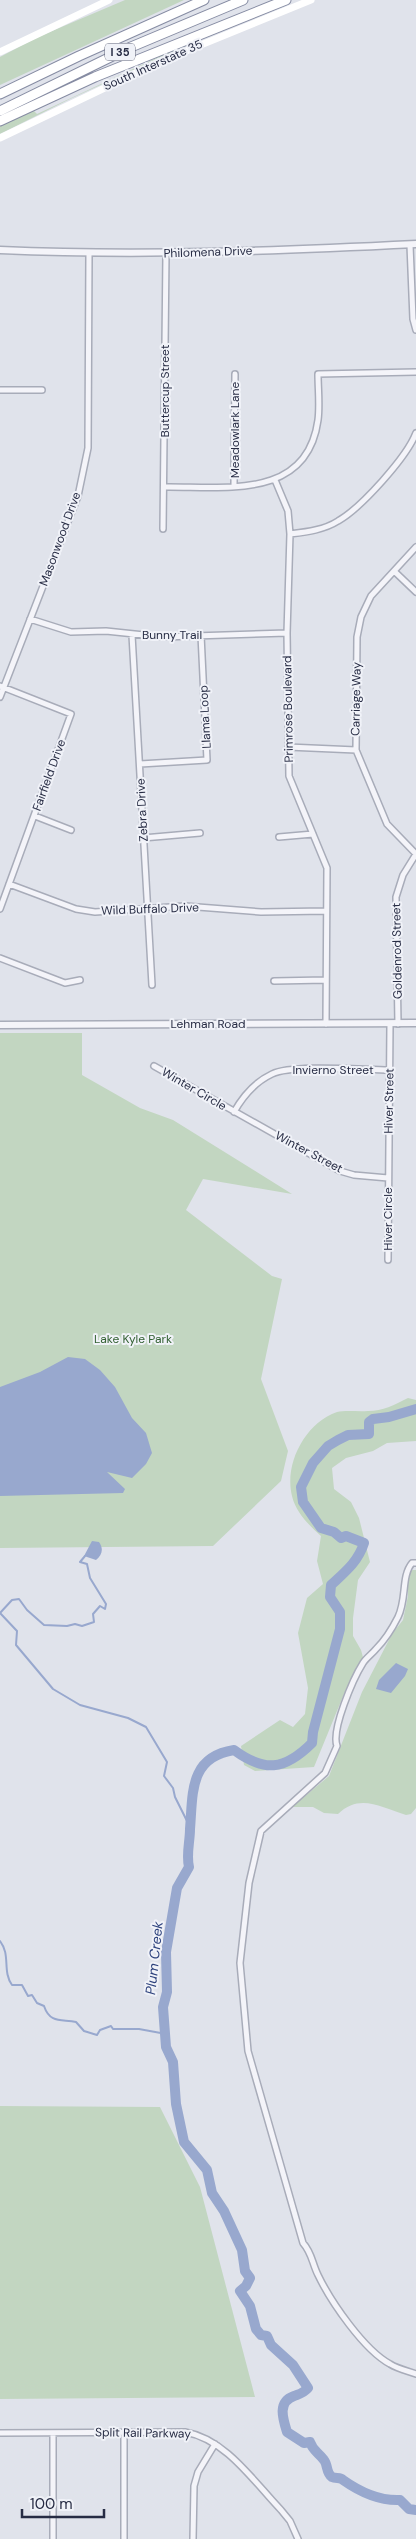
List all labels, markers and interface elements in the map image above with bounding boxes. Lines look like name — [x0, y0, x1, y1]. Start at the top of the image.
street label: South Interstate 35 — [101, 36, 205, 94]
road number: I 35 — [105, 44, 135, 61]
street label: Philomena Drive — [163, 242, 253, 262]
street label: Buttercup Street — [157, 344, 173, 437]
street label: Meadowlark Lane — [227, 382, 243, 478]
street label: Masonwood Drive — [36, 490, 84, 588]
street label: Bunny Trail — [142, 627, 202, 643]
street label: Primrose Boulevard — [279, 655, 297, 763]
street label: Carriage Way — [347, 662, 365, 736]
street label: Llama Loop — [195, 685, 215, 749]
street label: Fairfield Drive — [29, 737, 69, 813]
street label: Zebra Drive — [132, 778, 152, 842]
street label: Wild Buffalo Drive — [101, 899, 199, 919]
street label: Goldenrod Street — [388, 902, 406, 999]
street label: Lehman Road — [170, 1016, 246, 1032]
street label: Invierno Street — [292, 1062, 374, 1078]
street label: Winter Circle — [159, 1064, 230, 1114]
street label: Hiver Street — [380, 1068, 398, 1134]
street label: Winter Street — [272, 1127, 346, 1177]
street label: Hiver Circle — [380, 1187, 396, 1251]
park label: Lake Kyle Park — [94, 1331, 172, 1347]
water label: Plum Creek — [141, 1920, 167, 1996]
street label: Split Rail Parkway — [95, 2424, 191, 2442]
scale bar — [22, 2486, 105, 2518]
text: 100 m — [30, 2494, 73, 2514]

